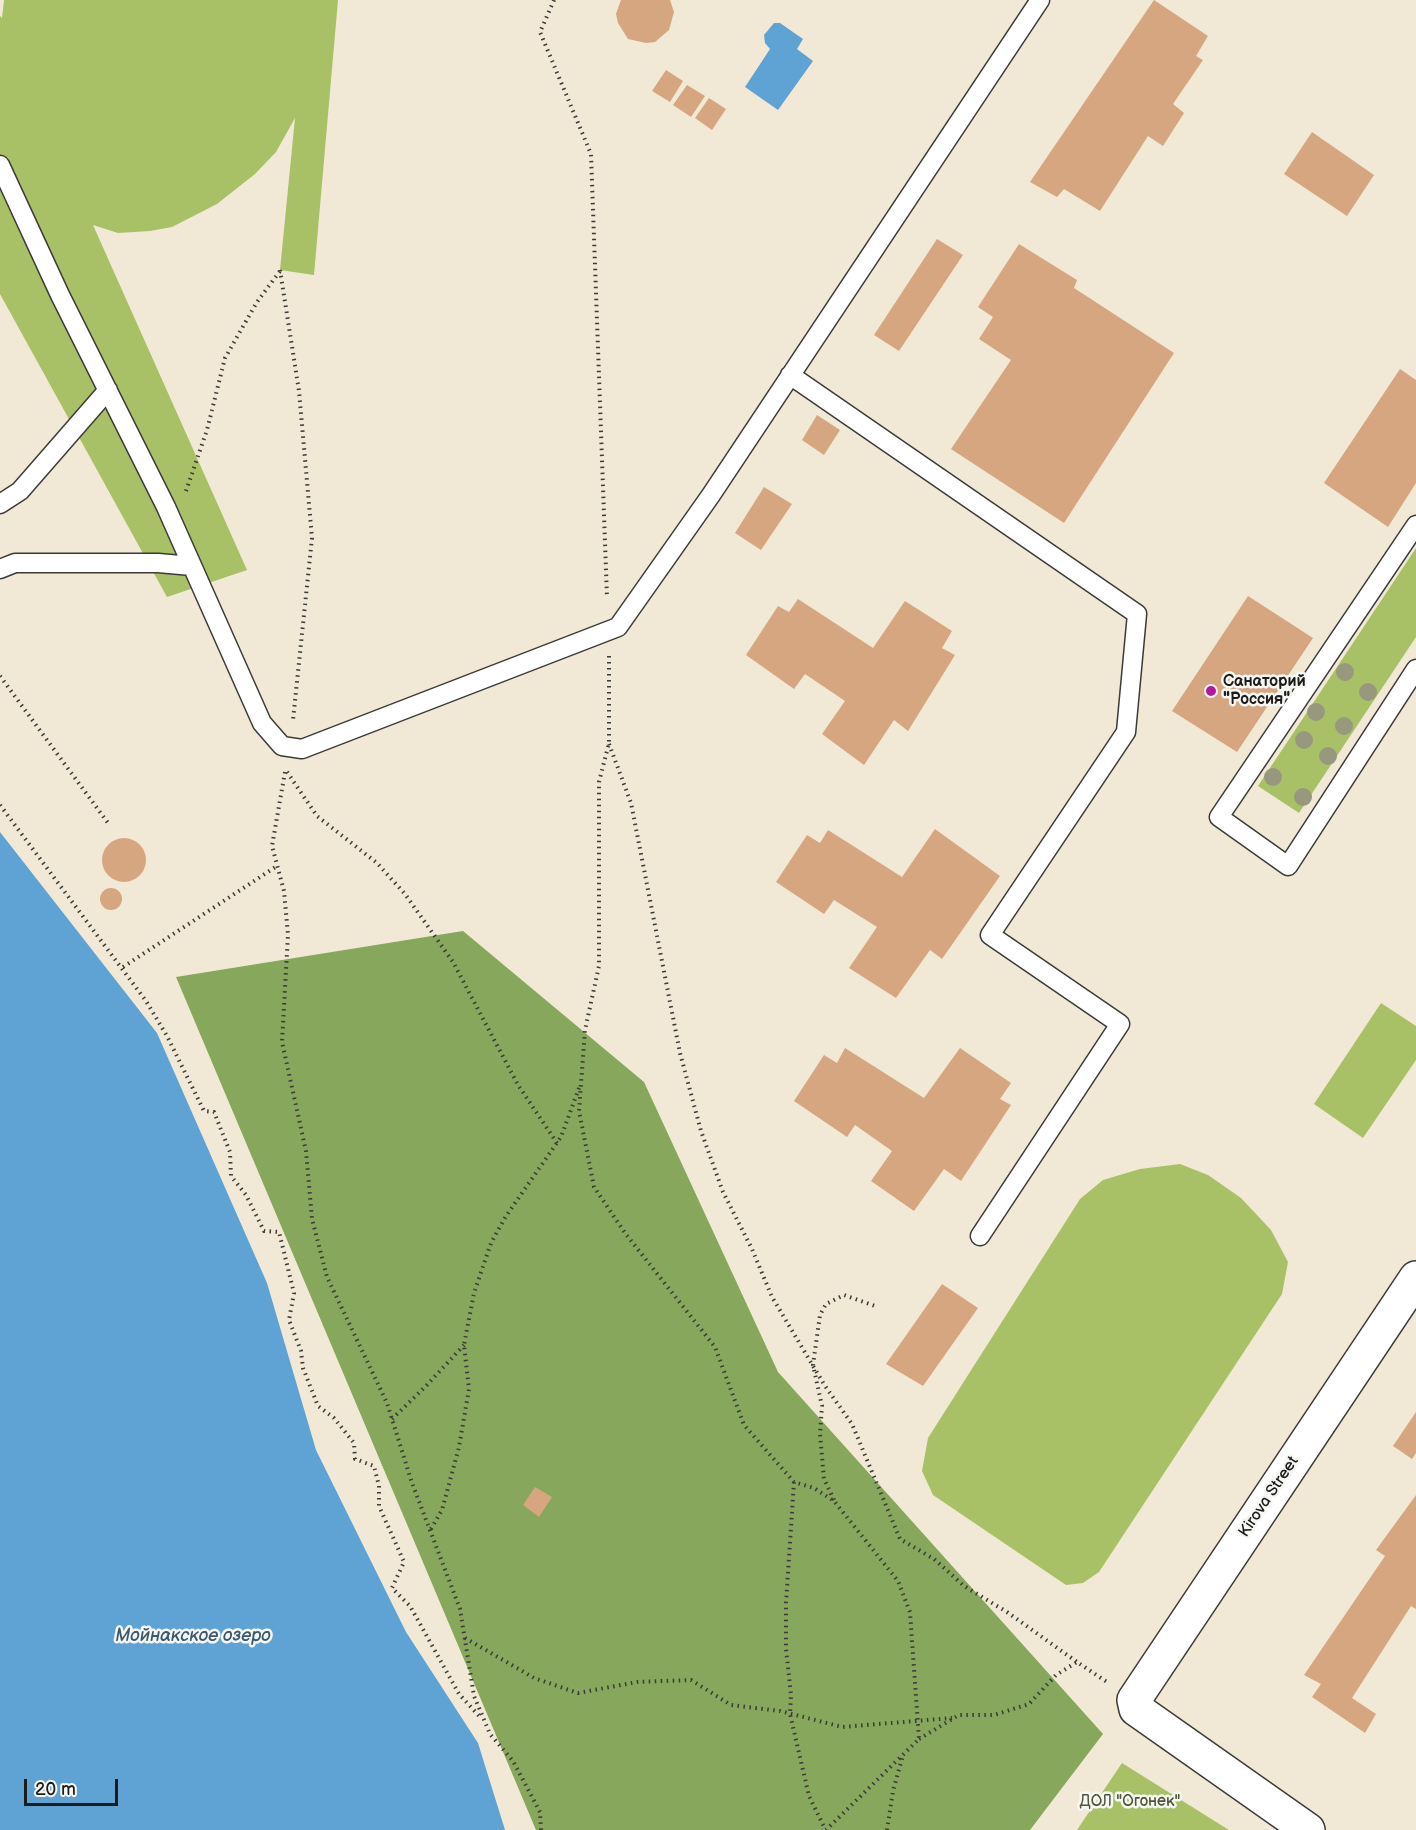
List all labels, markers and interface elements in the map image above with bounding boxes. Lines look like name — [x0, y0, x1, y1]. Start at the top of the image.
place label: Санаторий "Россия" — [1223, 672, 1306, 710]
marker: Санаторий "Россия" — [1204, 684, 1218, 698]
street label: Kirova Street — [1235, 1453, 1303, 1541]
water label: Мойнакское озеро — [115, 1625, 271, 1647]
scale bar — [27, 1767, 122, 1805]
text: 20 m — [35, 1779, 76, 1800]
park label: ДОЛ "Огонек" — [1080, 1792, 1180, 1812]

